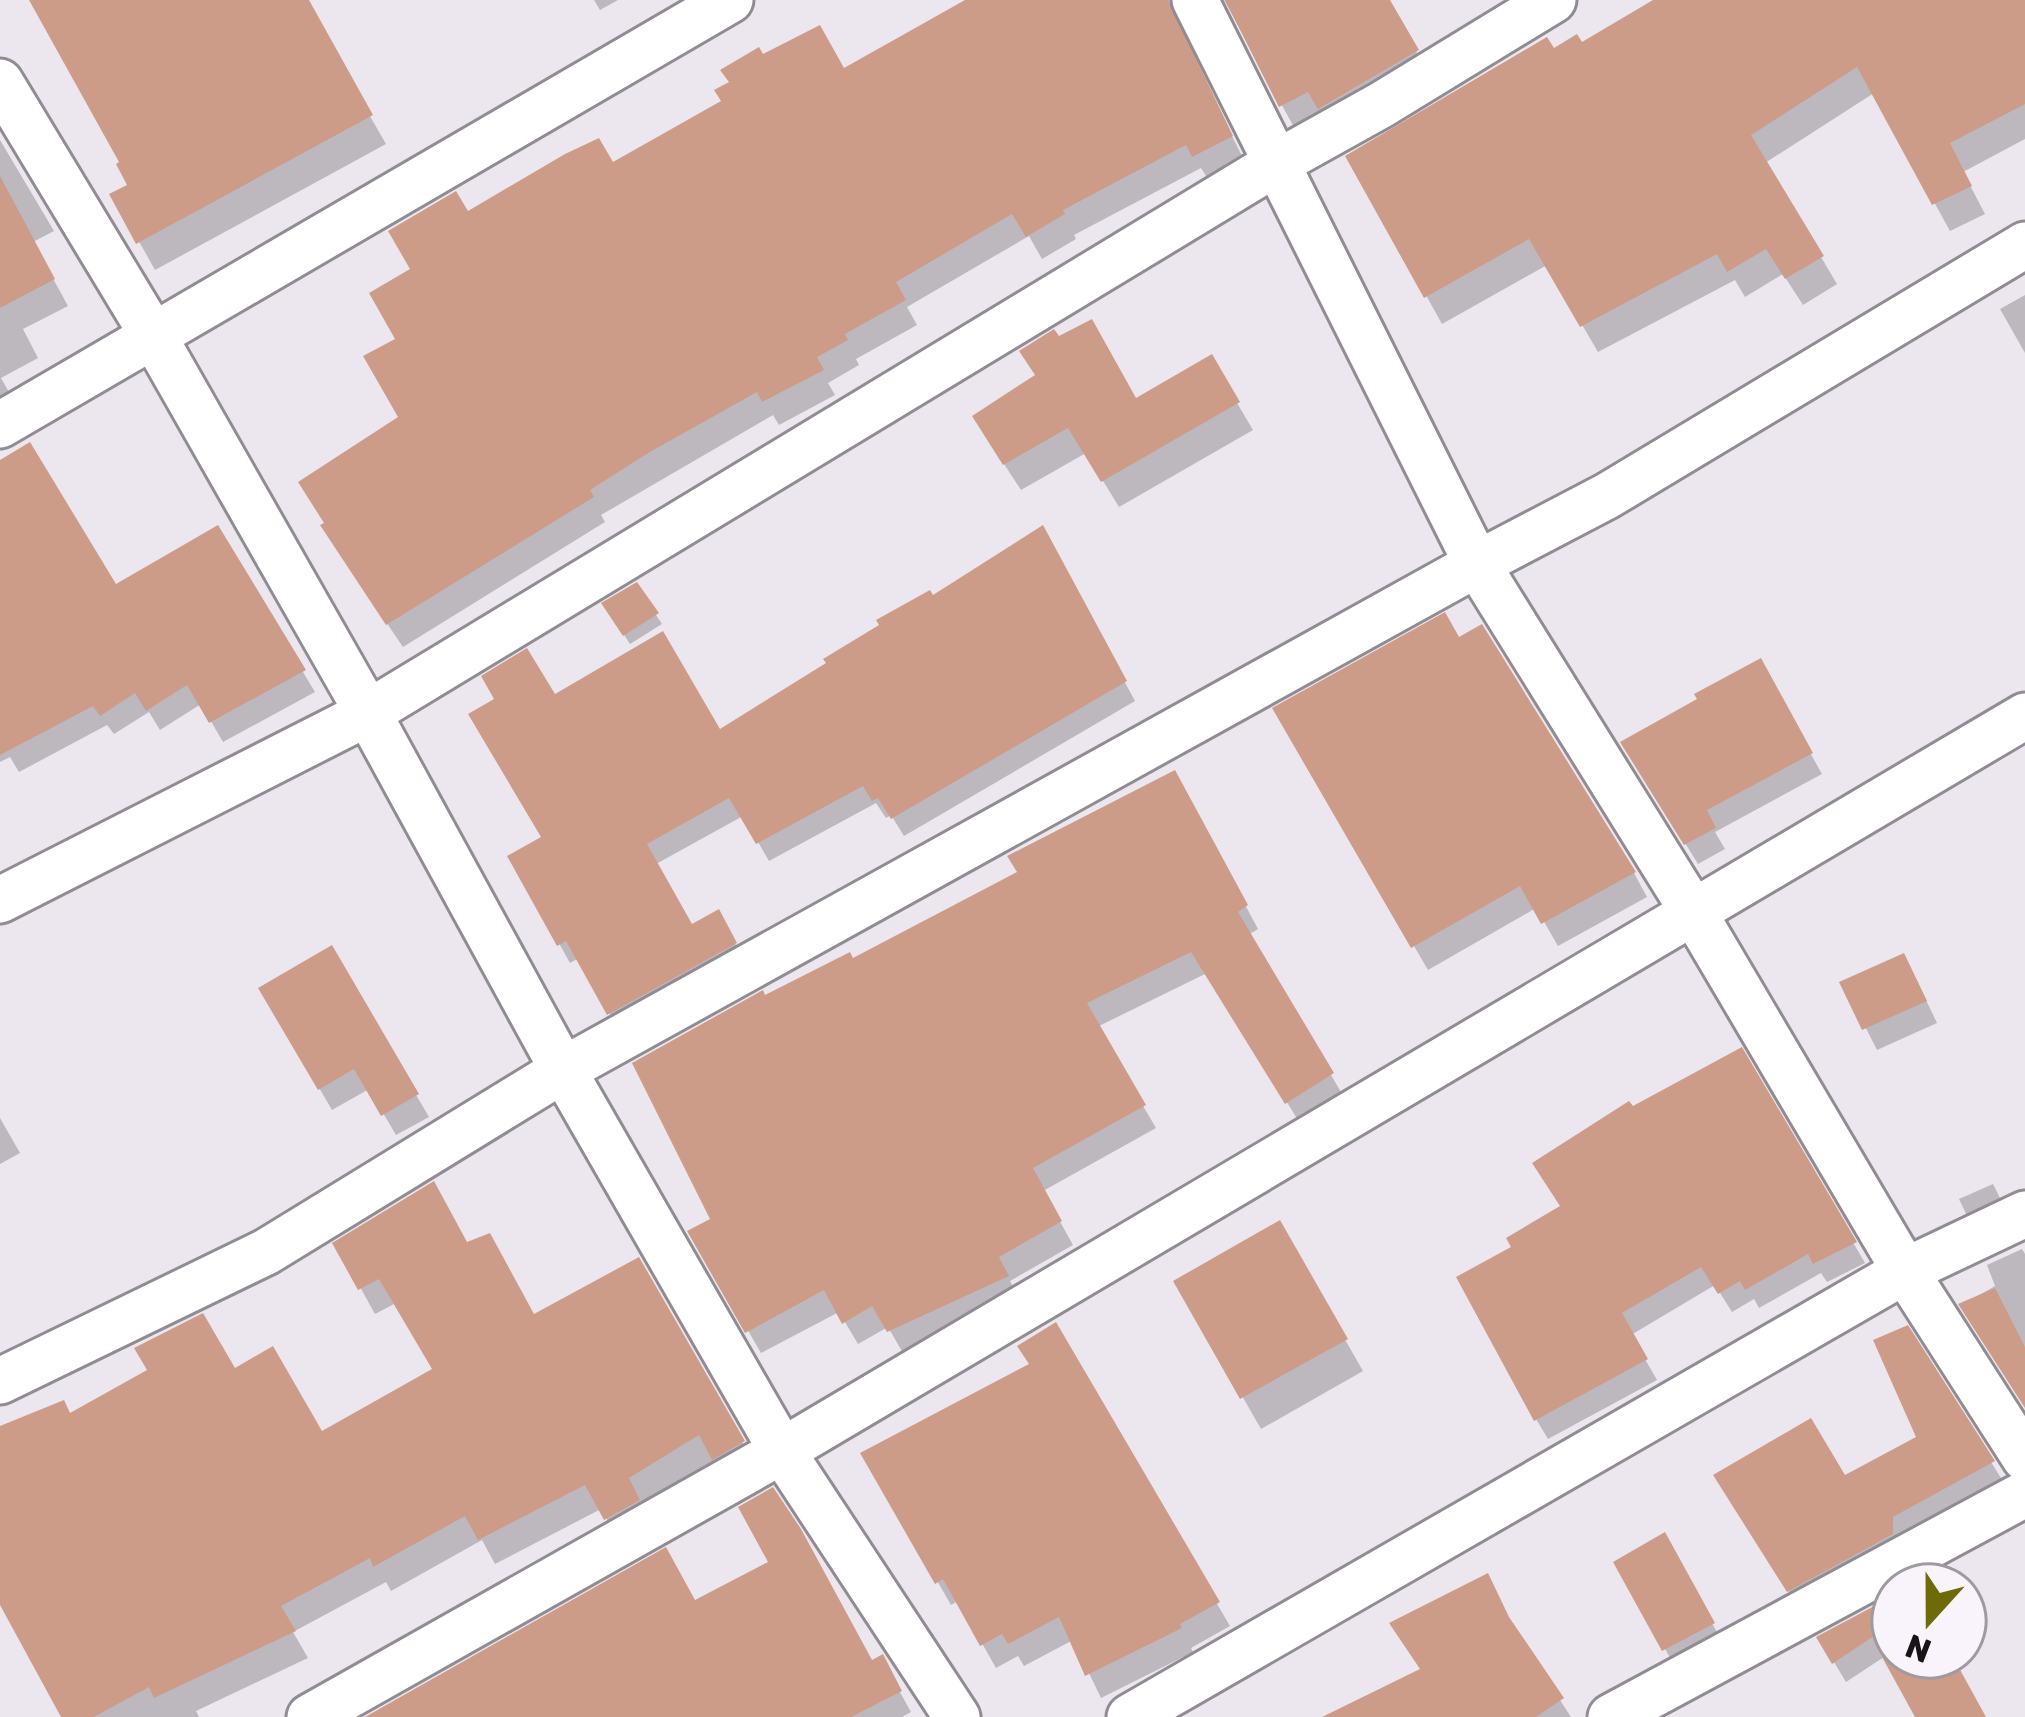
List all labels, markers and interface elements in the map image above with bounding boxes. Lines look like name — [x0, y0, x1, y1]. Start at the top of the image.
north arrow — [1869, 1561, 1989, 1681]
text: N — [1900, 1626, 1936, 1671]

